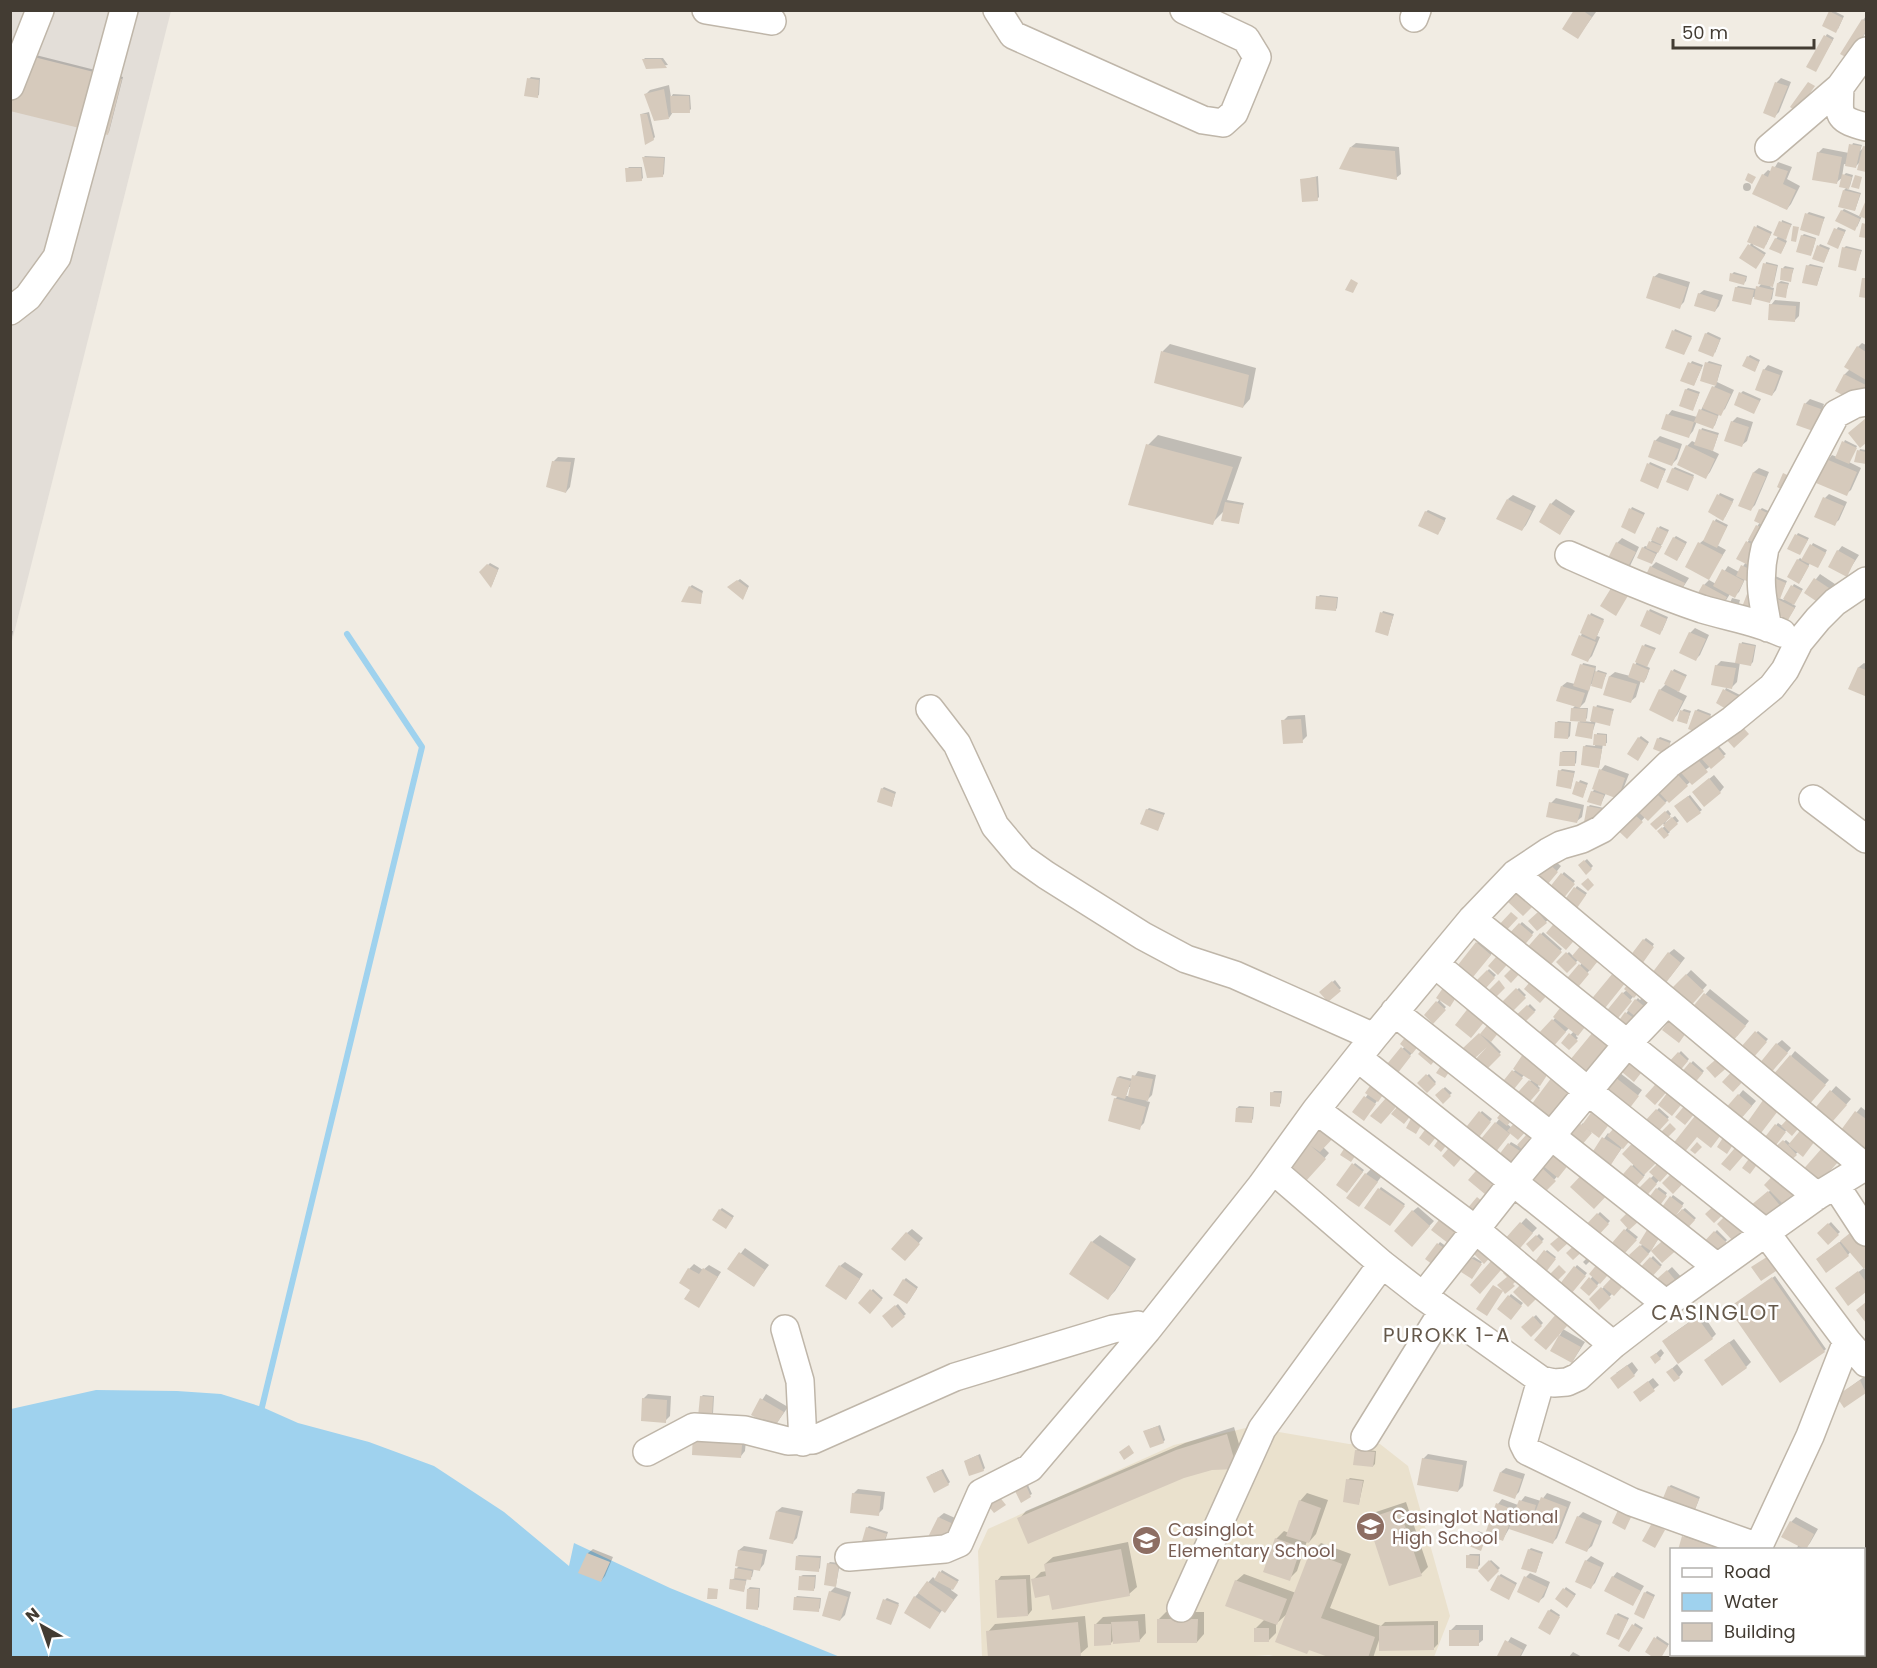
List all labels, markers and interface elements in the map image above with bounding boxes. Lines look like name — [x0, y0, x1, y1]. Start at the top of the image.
scale bar — [1673, 12, 1814, 50]
text: 50 m — [1682, 20, 1728, 45]
district label: CASINGLOT — [1651, 1298, 1781, 1327]
district label: PUROKK 1-A — [1383, 1321, 1511, 1349]
place label: Casinglot National High School — [1392, 1504, 1558, 1550]
school or university icon: Casinglot National High School — [1355, 1511, 1387, 1543]
place label: Casinglot Elementary School — [1168, 1517, 1335, 1563]
school or university icon: Casinglot Elementary School — [1131, 1524, 1163, 1556]
legend — [1670, 1548, 1865, 1656]
text: Road — [1724, 1559, 1771, 1584]
text: Water — [1724, 1589, 1778, 1614]
north arrow — [12, 1596, 72, 1656]
text: N — [21, 1602, 45, 1628]
text: Building — [1724, 1619, 1796, 1644]

